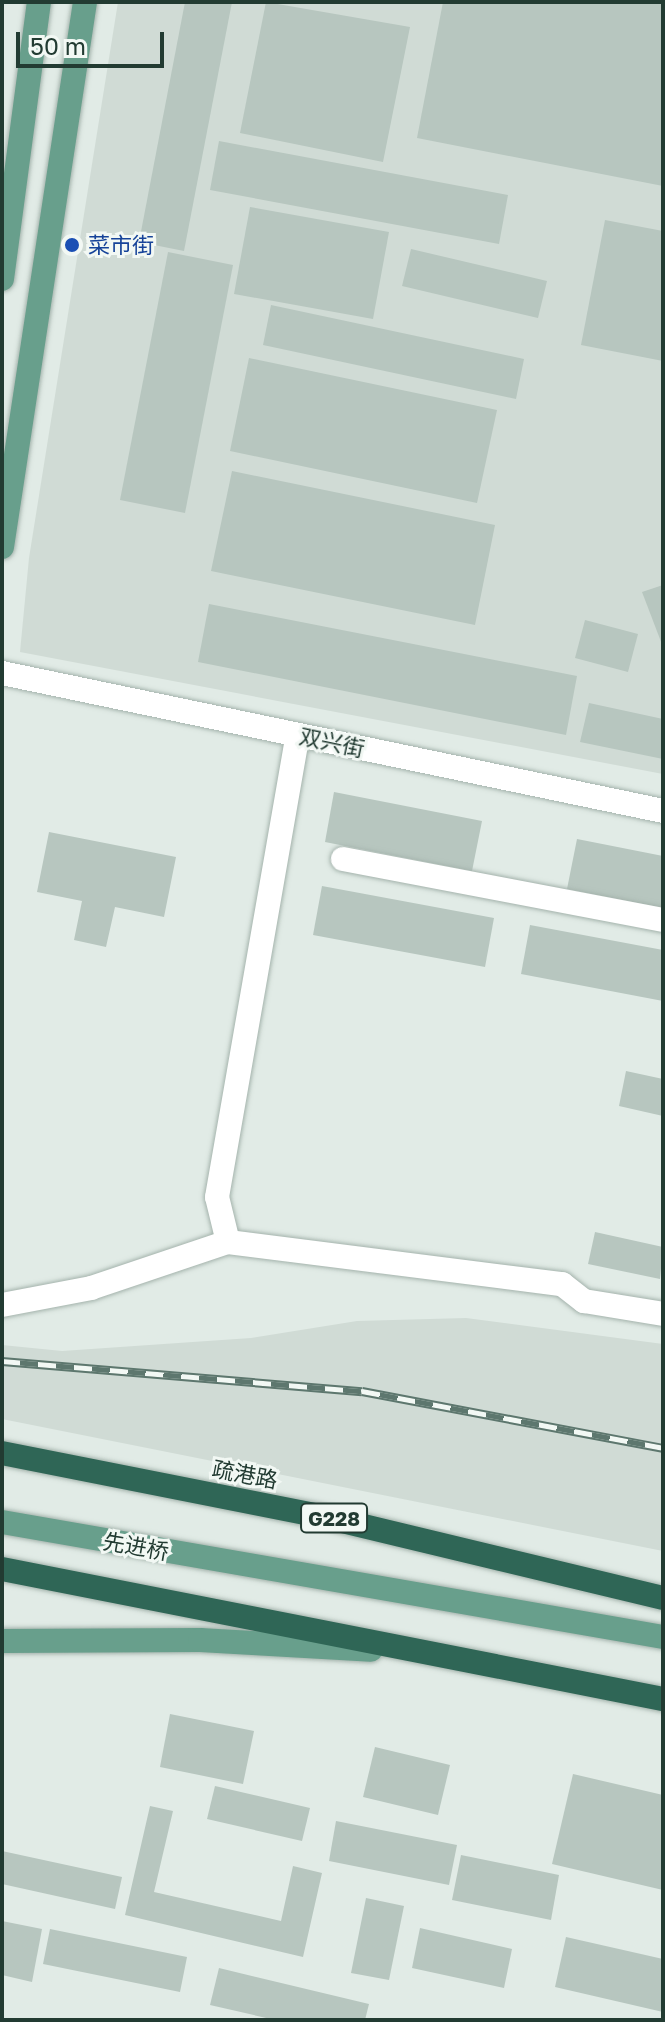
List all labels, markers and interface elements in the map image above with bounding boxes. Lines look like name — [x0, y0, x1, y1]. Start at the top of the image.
scale bar — [20, 16, 168, 66]
text: 50 m — [30, 31, 86, 60]
place label: 菜市街 — [88, 232, 154, 258]
marker: 菜市街 — [63, 236, 81, 254]
street label: 双兴街 — [297, 722, 367, 762]
street label: 疏港路 — [210, 1455, 280, 1493]
road number: G228 — [300, 1502, 368, 1534]
street label: 先进桥 — [101, 1527, 171, 1565]

